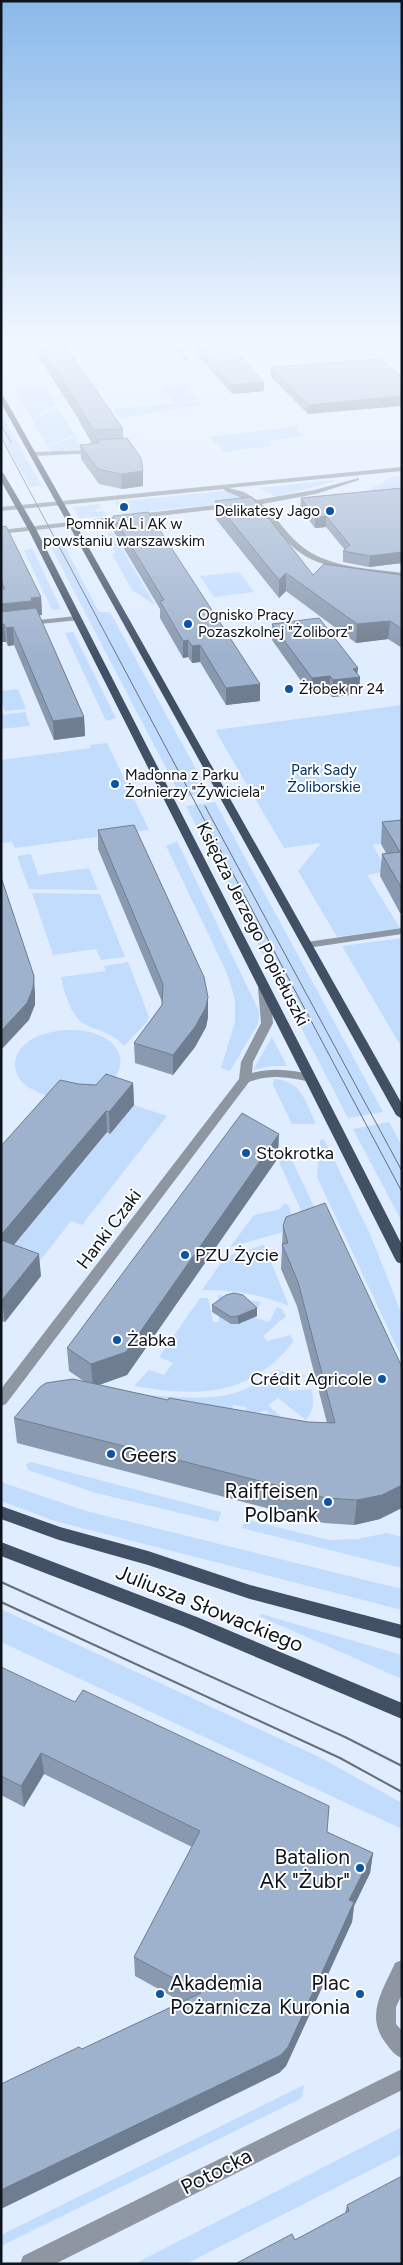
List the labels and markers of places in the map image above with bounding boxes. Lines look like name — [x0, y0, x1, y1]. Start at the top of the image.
marker: Pomnik AL i AK w powstaniu warszawskim — [118, 501, 130, 513]
place label: Delikatesy Jago — [215, 502, 320, 520]
marker: Delikatesy Jago — [324, 505, 336, 517]
place label: Pomnik AL i AK w powstaniu warszawskim — [43, 515, 205, 550]
place label: Ognisko Pracy Pozaszkolnej "Żoliborz" — [198, 606, 353, 641]
marker: Ognisko Pracy Pozaszkolnej "Żoliborz" — [182, 618, 194, 630]
place label: Żłobek nr 24 — [299, 680, 384, 698]
marker: Żłobek nr 24 — [283, 683, 295, 695]
place label: Madonna z Parku Żołnierzy "Żywiciela" — [125, 766, 265, 801]
marker: Madonna z Parku Żołnierzy "Żywiciela" — [109, 778, 121, 790]
place label: Stokrotka — [256, 1142, 334, 1164]
marker: Stokrotka — [240, 1147, 252, 1159]
place label: PZU Życie — [195, 1244, 279, 1266]
marker: PZU Życie — [179, 1249, 191, 1261]
place label: Żabka — [127, 1329, 176, 1351]
marker: Żabka — [111, 1334, 123, 1346]
place label: Crédit Agricole — [250, 1368, 372, 1390]
marker: Crédit Agricole — [376, 1373, 388, 1385]
place label: Geers — [121, 1442, 177, 1467]
marker: Geers — [105, 1448, 117, 1460]
place label: Raiffeisen Polbank — [225, 1478, 319, 1527]
marker: Raiffeisen Polbank — [322, 1496, 334, 1508]
place label: Batalion AK "Żubr" — [260, 1844, 350, 1893]
marker: Batalion AK "Żubr" — [354, 1862, 366, 1874]
place label: Akademia Pożarnicza — [170, 1970, 271, 2019]
place label: Plac Kuronia — [279, 1970, 350, 2019]
marker: Akademia Pożarnicza — [154, 1988, 166, 2000]
marker: Plac Kuronia — [354, 1988, 366, 2000]

